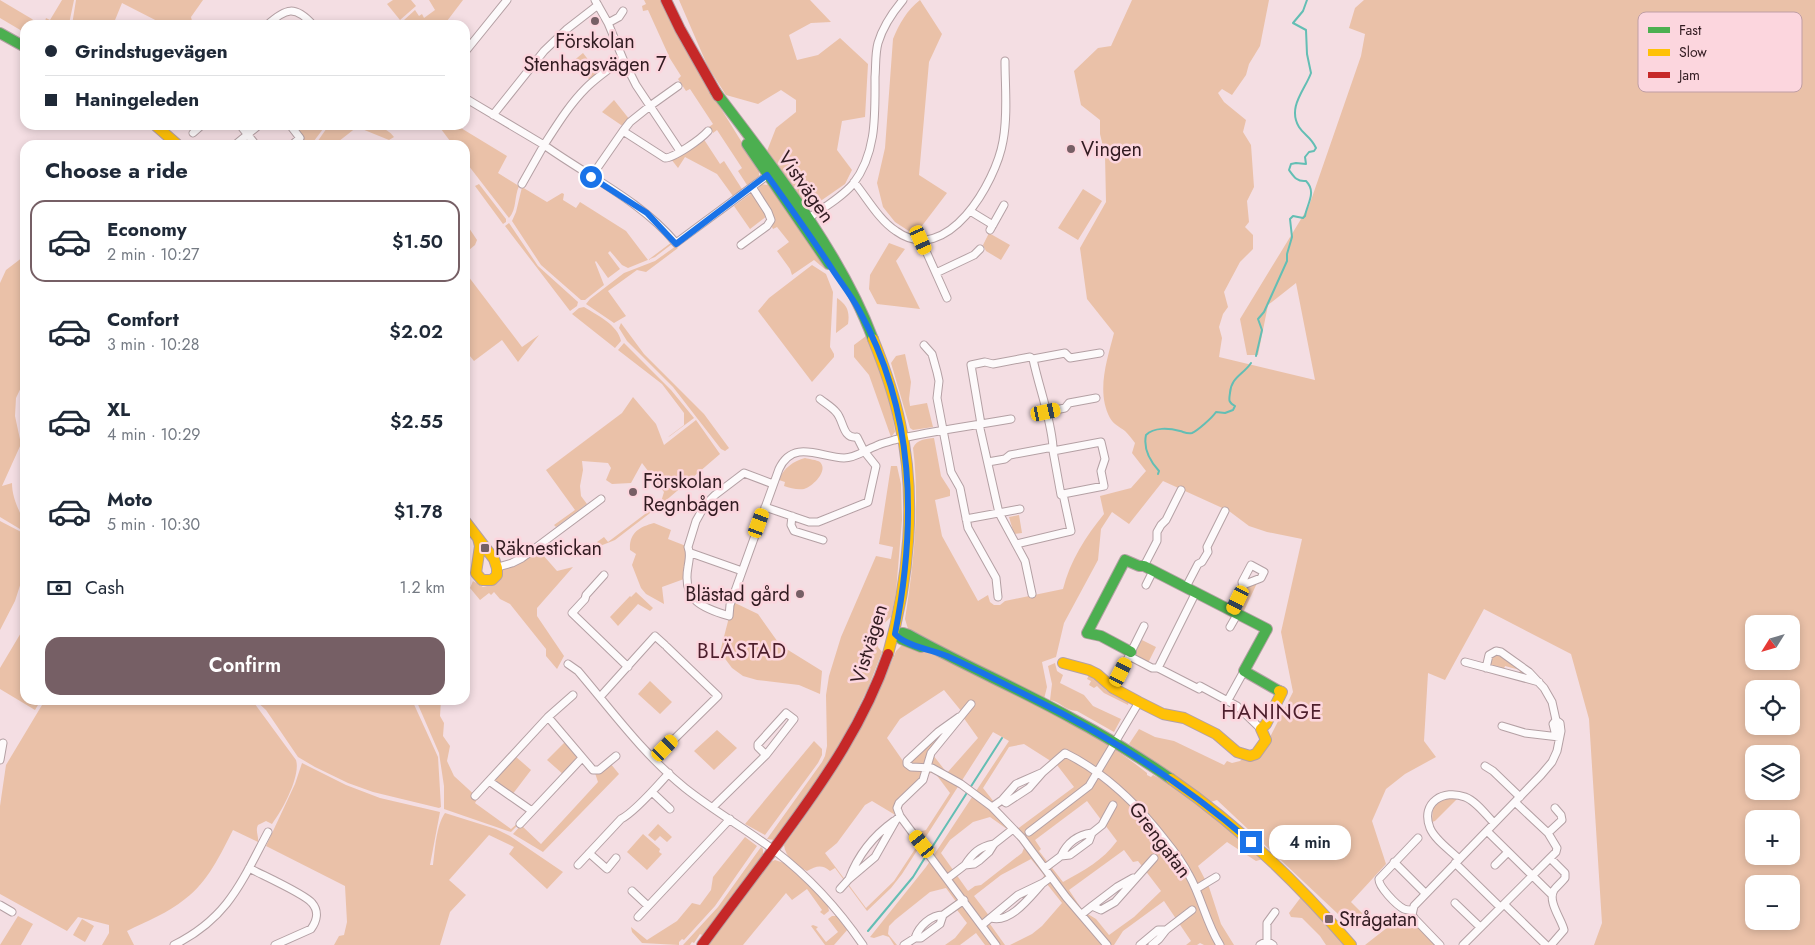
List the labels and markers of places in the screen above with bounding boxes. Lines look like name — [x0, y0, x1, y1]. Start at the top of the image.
marker: Förskolan Stenhagsvägen 7 — [589, 15, 601, 27]
place label: Förskolan Stenhagsvägen 7 — [523, 27, 667, 79]
place label: Vingen — [1081, 135, 1142, 164]
marker: Vingen — [1065, 143, 1077, 155]
place label: Förskolan Regnbågen — [643, 467, 740, 519]
marker: Förskolan Regnbågen — [627, 486, 639, 498]
place label: Räknestickan — [495, 534, 602, 563]
marker: Räknestickan — [479, 542, 491, 554]
place label: Blästad gård — [685, 580, 790, 609]
marker: Blästad gård — [794, 588, 806, 600]
place label: Strågatan — [1339, 905, 1417, 934]
marker: Strågatan — [1323, 913, 1335, 925]

